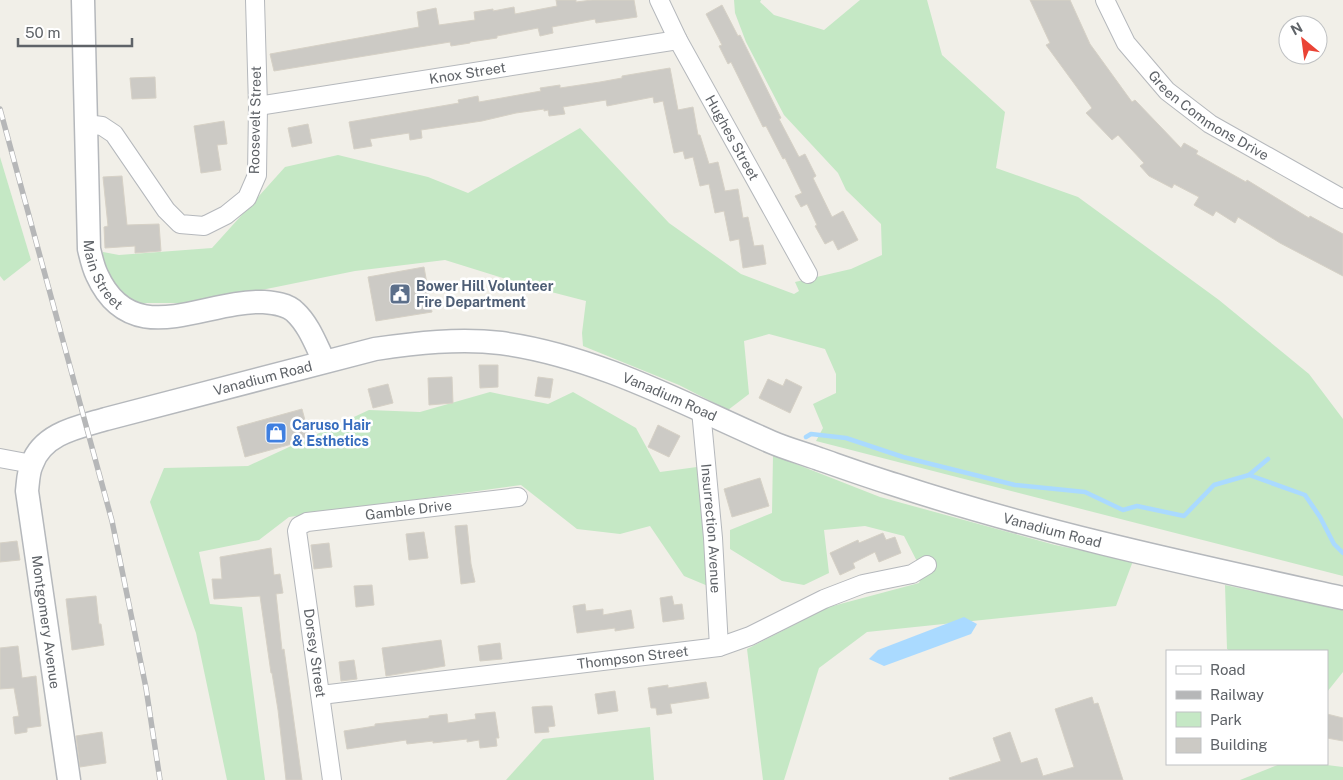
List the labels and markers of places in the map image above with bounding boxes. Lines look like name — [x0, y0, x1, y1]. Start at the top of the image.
place label: Bower Hill Volunteer Fire Department — [416, 278, 554, 310]
public building icon: Bower Hill Volunteer Fire Department — [388, 282, 412, 306]
place label: Caruso Hair & Esthetics — [292, 417, 371, 449]
shop icon: Caruso Hair & Esthetics — [264, 421, 288, 445]

